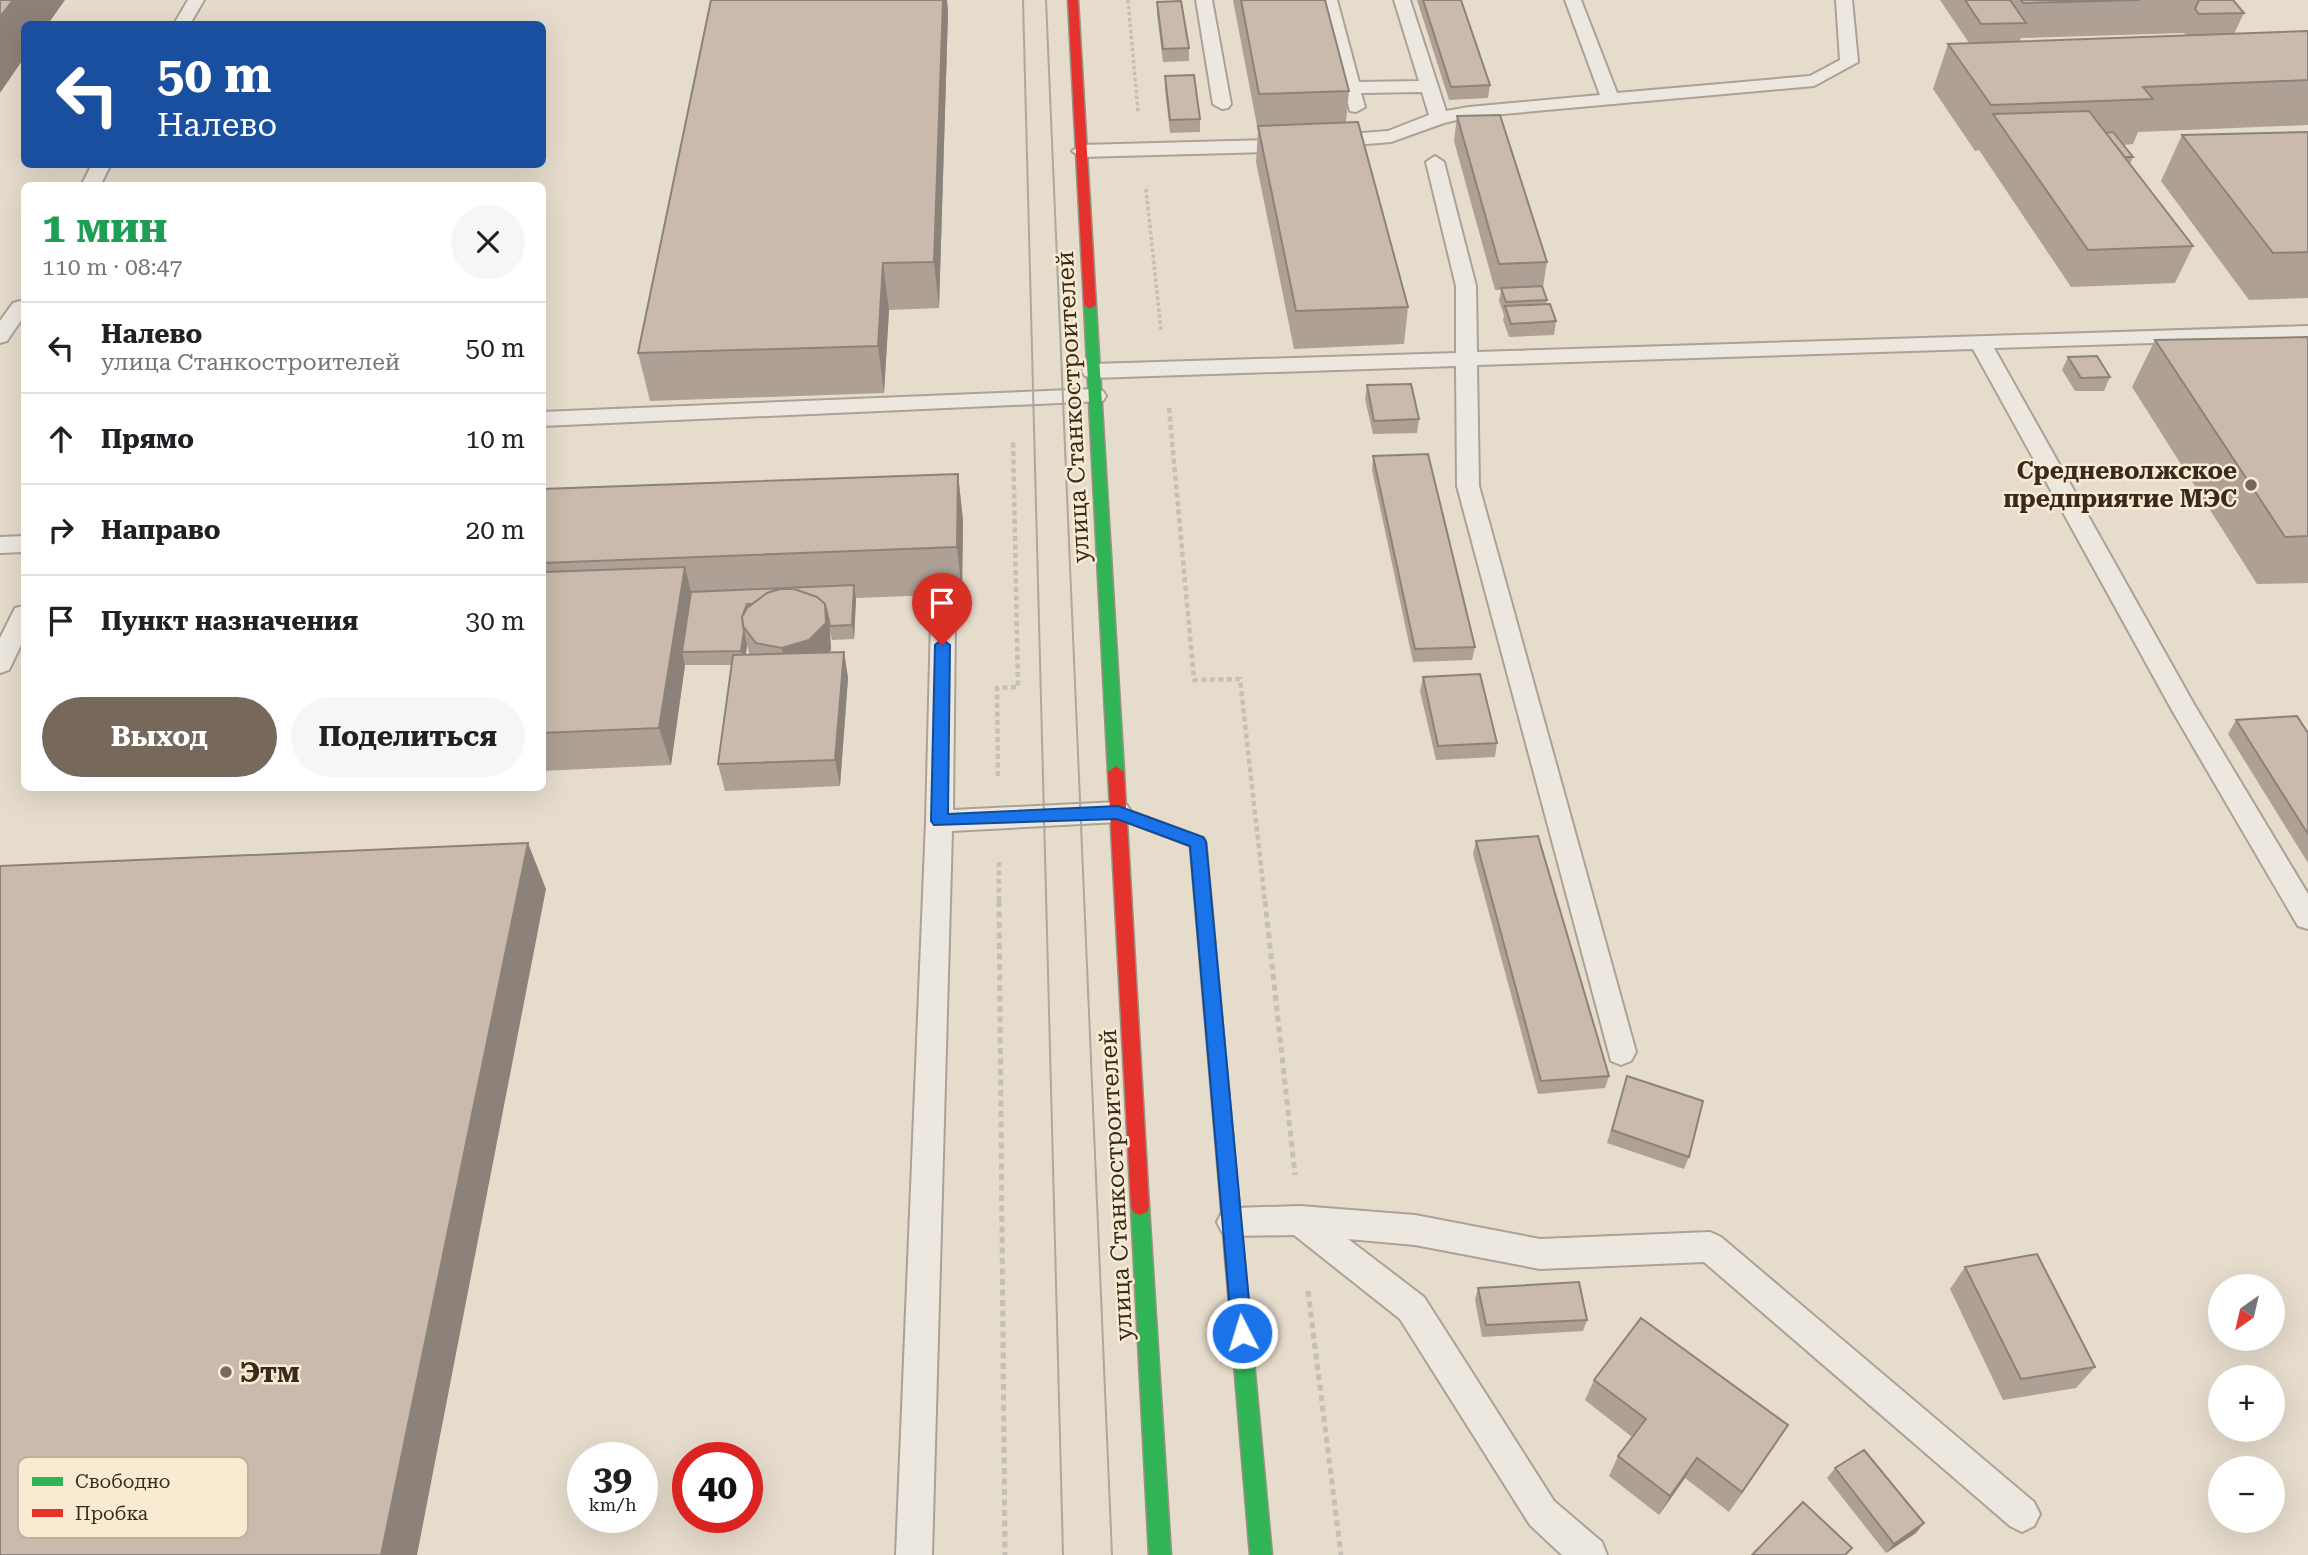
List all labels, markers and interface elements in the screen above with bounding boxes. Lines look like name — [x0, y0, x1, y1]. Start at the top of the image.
text: 50 m — [157, 47, 272, 104]
icon: left — [42, 49, 133, 140]
text: Налево — [157, 106, 277, 144]
text: 1 мин — [42, 203, 167, 252]
button: close — [451, 205, 525, 279]
street label: улица Станкостроителей — [1051, 250, 1095, 564]
text: 110 m · 08:47 — [42, 254, 182, 281]
text: Налево — [101, 319, 202, 349]
icon: left — [42, 329, 80, 367]
text: 50 m — [466, 333, 525, 363]
text: улица Станкостроителей — [101, 349, 400, 376]
icon: ahead — [42, 420, 80, 458]
text: Прямо — [101, 424, 194, 454]
text: 10 m — [466, 424, 525, 454]
place label: Средневолжское предприятие МЭС — [2004, 457, 2237, 513]
marker: Средневолжское предприятие МЭС — [2243, 477, 2259, 493]
icon: right — [42, 511, 80, 549]
text: Направо — [101, 515, 221, 545]
text: 20 m — [466, 515, 525, 545]
pin — [912, 573, 972, 645]
icon: arrive — [923, 584, 961, 622]
icon: arrive — [42, 602, 80, 640]
text: Пункт назначения — [101, 606, 358, 636]
text: 30 m — [466, 606, 525, 636]
button: Выход — [42, 697, 277, 777]
button: Поделиться — [291, 697, 525, 777]
street label: улица Станкостроителей — [1094, 1028, 1138, 1342]
north arrow — [2208, 1274, 2286, 1351]
map controls — [2208, 1274, 2285, 1533]
position arrow — [1205, 1296, 1279, 1370]
place label: Этм — [240, 1356, 300, 1389]
marker: Этм — [218, 1364, 234, 1380]
button: + — [2208, 1365, 2285, 1442]
speed limit sign: 40 — [672, 1442, 763, 1533]
button: − — [2208, 1456, 2285, 1533]
legend — [18, 1457, 248, 1538]
text: 39 — [593, 1458, 632, 1499]
text: Свободно — [75, 1470, 170, 1493]
text: km/h — [588, 1494, 637, 1515]
text: Пробка — [75, 1502, 149, 1525]

